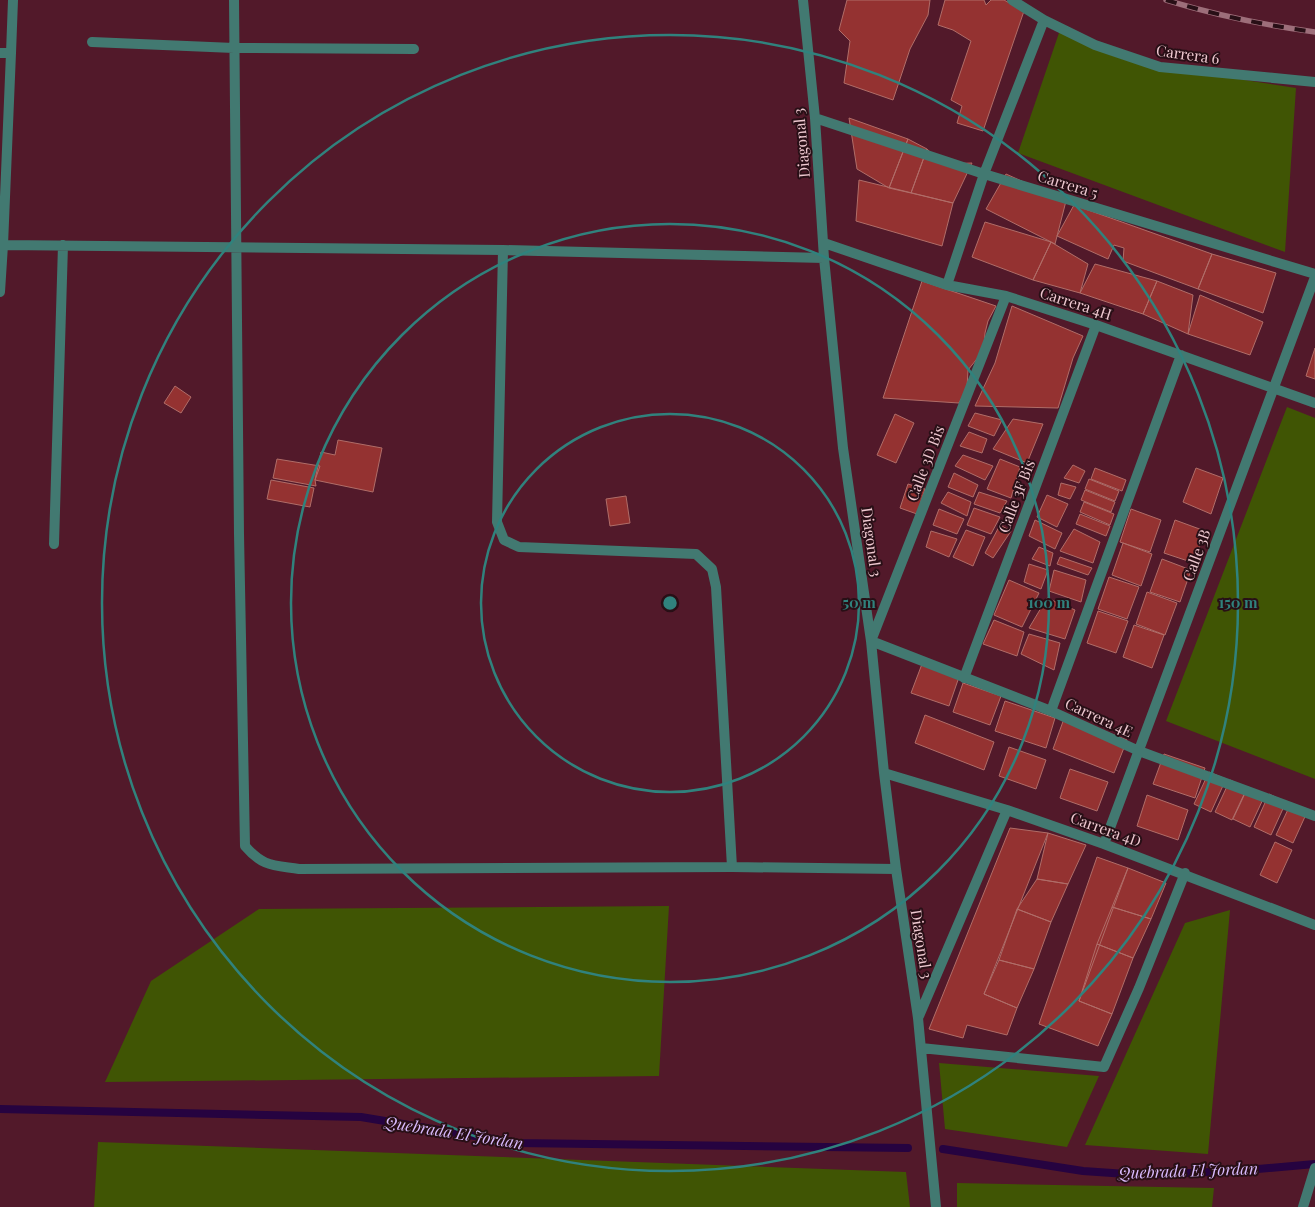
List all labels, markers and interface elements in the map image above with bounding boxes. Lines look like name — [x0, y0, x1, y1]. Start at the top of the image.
street label: Carrera 6 — [1155, 40, 1221, 68]
street label: Diagonal 3 — [788, 107, 814, 179]
street label: Carrera 5 — [1035, 165, 1101, 203]
street label: Carrera 4H — [1037, 282, 1115, 324]
street label: Calle 3D Bis — [901, 422, 949, 504]
street label: Calle 3F Bis — [993, 457, 1039, 535]
street label: Diagonal 3 — [857, 506, 887, 578]
street label: Calle 3B — [1177, 526, 1215, 584]
text: 50 m — [842, 592, 876, 612]
text: 100 m — [1028, 592, 1071, 612]
text: 150 m — [1218, 592, 1258, 612]
centre of rings — [661, 594, 679, 612]
street label: Carrera 4E — [1062, 693, 1136, 741]
street label: Carrera 4D — [1068, 807, 1144, 851]
street label: Diagonal 3 — [907, 908, 937, 980]
water label: Quebrada El Jordan — [382, 1111, 525, 1153]
water label: Quebrada El Jordan — [1117, 1157, 1258, 1183]

